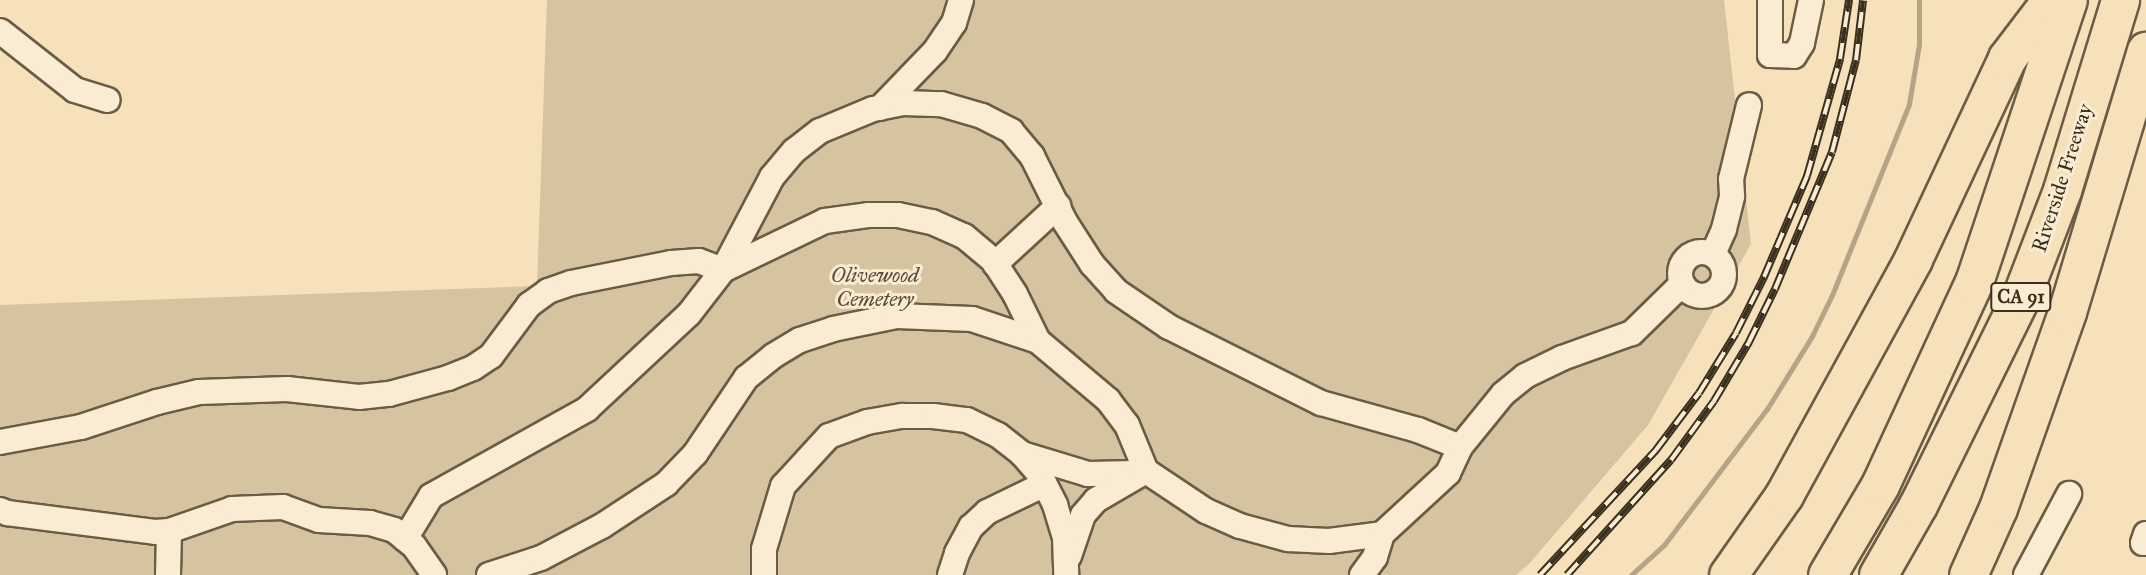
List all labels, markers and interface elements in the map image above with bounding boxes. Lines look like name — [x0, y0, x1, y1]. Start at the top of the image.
street label: Riverside Freeway — [2026, 101, 2098, 255]
park label: Olivewood Cemetery — [831, 262, 919, 312]
road number: CA 91 — [1990, 282, 2052, 312]

